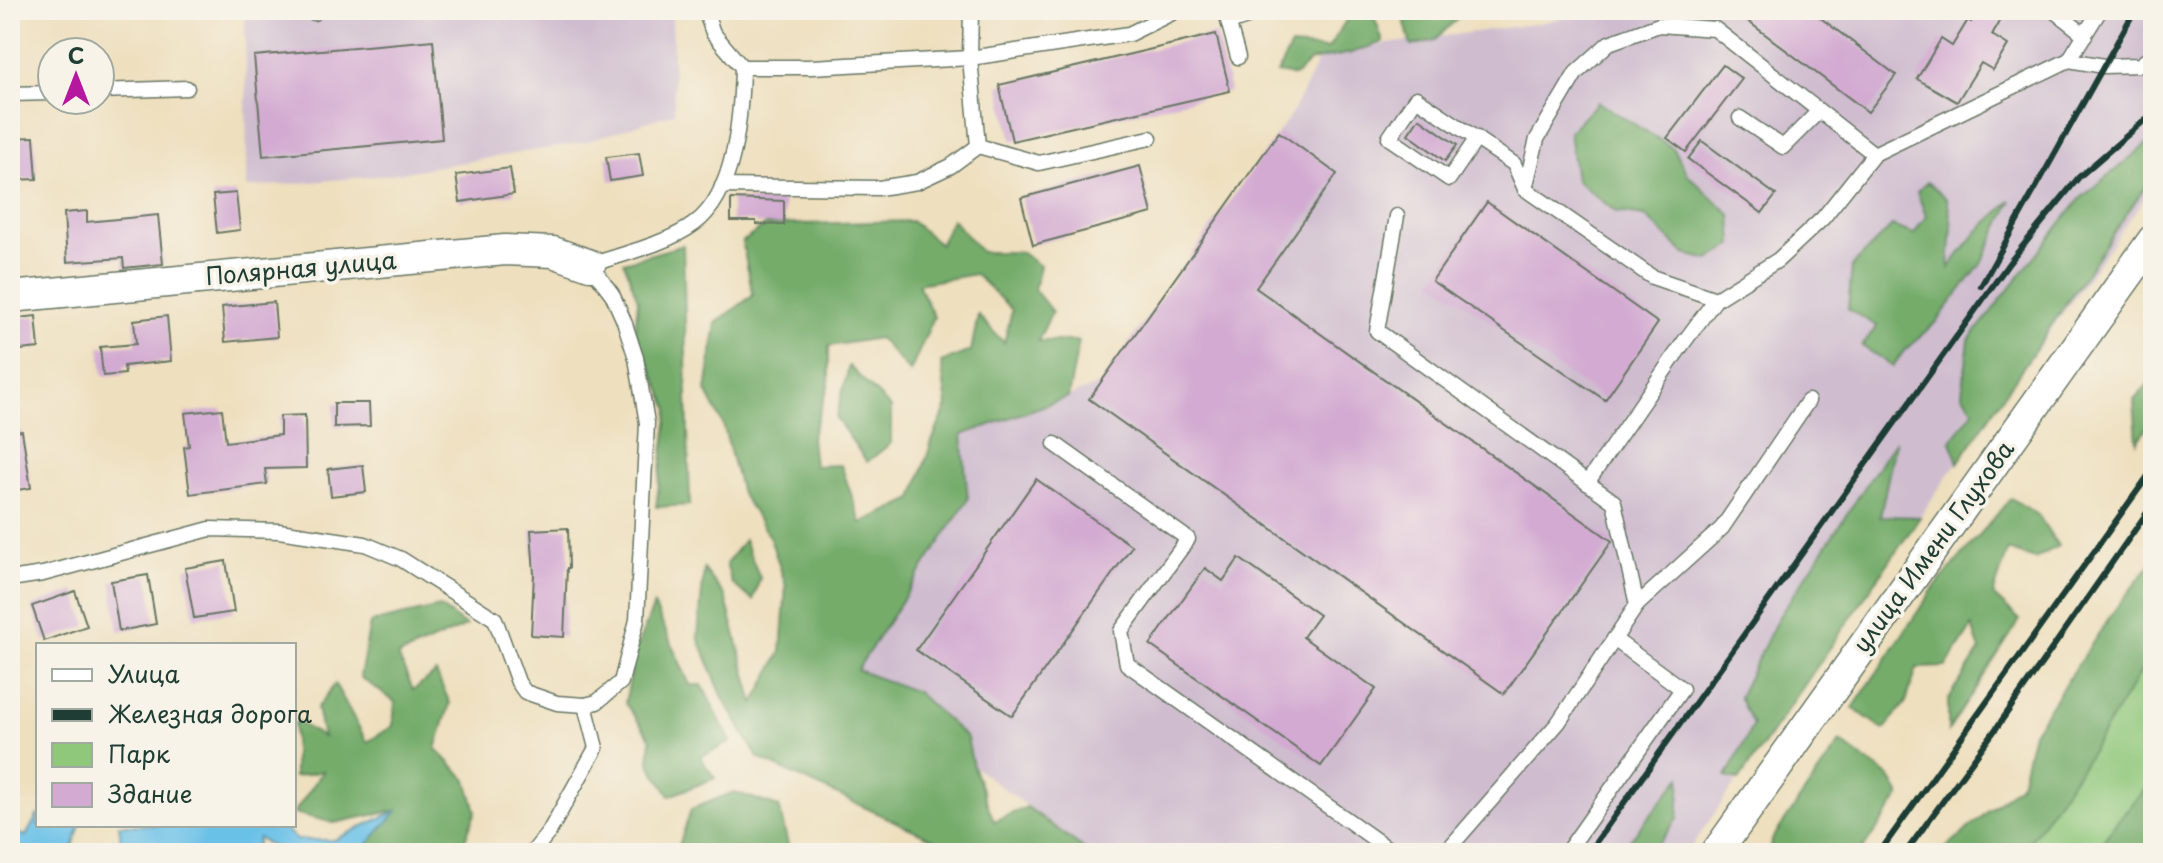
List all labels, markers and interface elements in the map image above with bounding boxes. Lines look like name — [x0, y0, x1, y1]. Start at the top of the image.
north arrow — [36, 36, 116, 116]
text: С — [68, 38, 84, 71]
street label: Полярная улица — [204, 241, 398, 293]
street label: улица Имени Глухова — [1843, 432, 2022, 660]
legend — [36, 643, 296, 827]
text: Улица — [108, 655, 180, 691]
text: Железная дорога — [108, 695, 312, 731]
text: Парк — [108, 735, 171, 771]
text: Здание — [108, 775, 193, 811]

